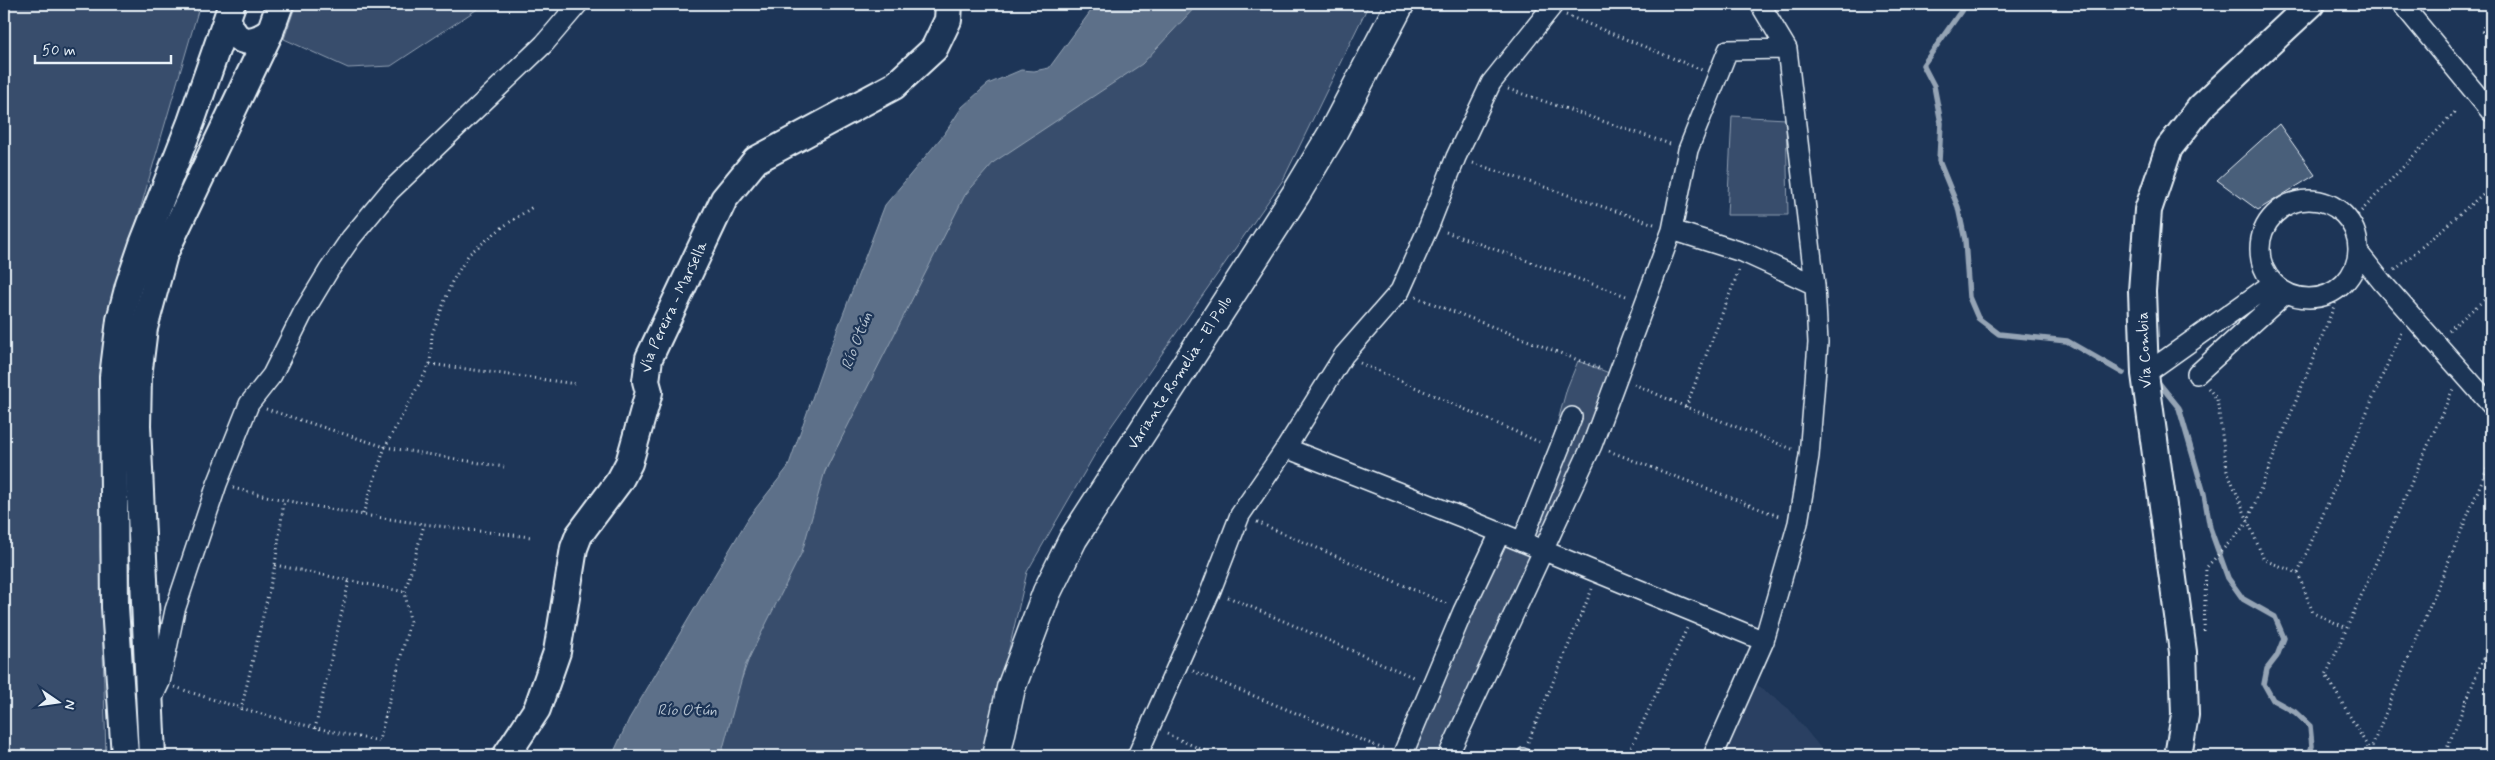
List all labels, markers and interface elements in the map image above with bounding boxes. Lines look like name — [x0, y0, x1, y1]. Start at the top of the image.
scale bar — [35, 32, 171, 64]
text: 50 m — [42, 41, 76, 61]
street label: Vía Pereira - Marsella — [637, 237, 713, 374]
street label: Variante Romelia - El Pollo — [1123, 292, 1238, 454]
water label: Río Otún — [836, 309, 878, 373]
street label: Vía Combia — [2133, 311, 2157, 389]
north arrow — [32, 678, 82, 728]
text: N — [60, 698, 80, 711]
water label: Río Otún — [657, 700, 717, 721]

